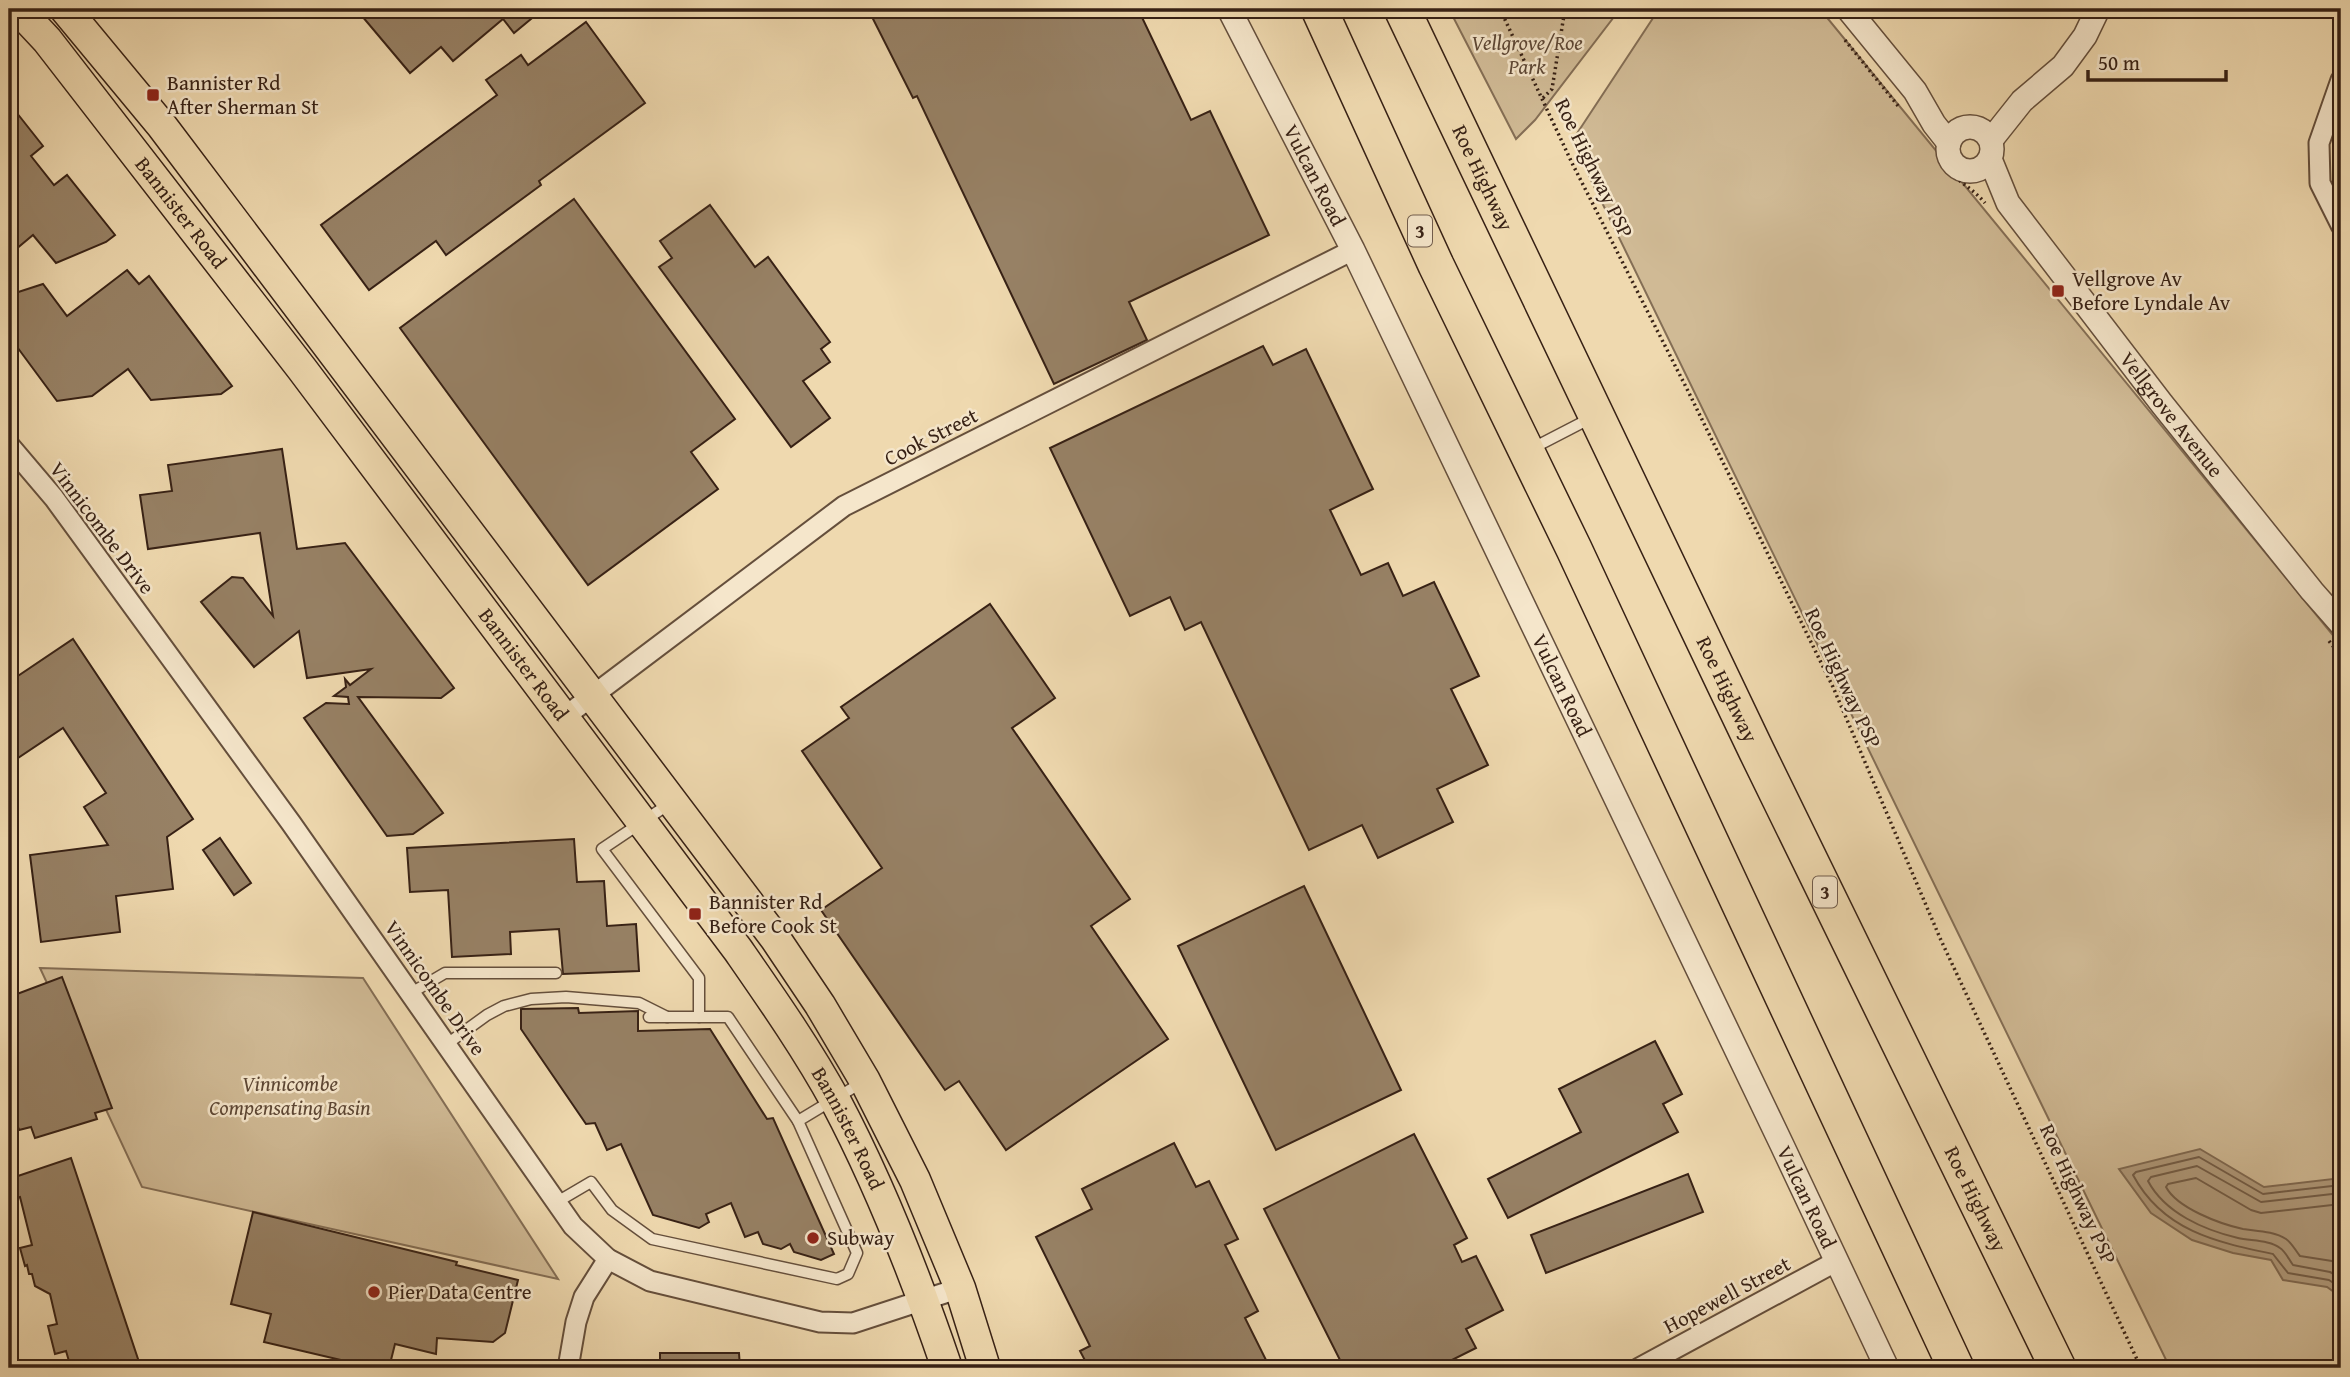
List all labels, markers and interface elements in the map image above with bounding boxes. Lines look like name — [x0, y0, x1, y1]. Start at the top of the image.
park label: Vellgrove/Roe Park — [1471, 27, 1583, 82]
scale bar — [2088, 38, 2226, 82]
text: 50 m — [2098, 47, 2140, 78]
place label: Bannister Rd After Sherman St — [167, 67, 319, 122]
marker: Bannister Rd After Sherman St — [145, 87, 161, 103]
street label: Roe Highway PSP — [1547, 93, 1642, 243]
street label: Vulcan Road — [1276, 119, 1354, 232]
street label: Roe Highway — [1444, 119, 1522, 236]
street label: Bannister Road — [128, 150, 235, 276]
road number: 3 — [1408, 216, 1432, 246]
place label: Vellgrove Av Before Lyndale Av — [2072, 263, 2231, 318]
marker: Vellgrove Av Before Lyndale Av — [2050, 283, 2066, 299]
street label: Vellgrove Avenue — [2112, 345, 2231, 484]
street label: Cook Street — [879, 399, 983, 473]
street label: Vinnicombe Drive — [42, 455, 163, 601]
street label: Bannister Road — [471, 601, 577, 728]
street label: Roe Highway PSP — [1797, 602, 1890, 753]
street label: Vulcan Road — [1524, 629, 1600, 743]
street label: Roe Highway — [1689, 631, 1766, 748]
road number: 3 — [1813, 876, 1837, 908]
place label: Bannister Rd Before Cook St — [709, 886, 837, 941]
marker: Bannister Rd Before Cook St — [687, 906, 703, 922]
street label: Vinnicombe Drive — [377, 914, 494, 1062]
street label: Bannister Road — [804, 1061, 893, 1195]
park label: Vinnicombe Compensating Basin — [209, 1068, 371, 1123]
street label: Roe Highway PSP — [2032, 1118, 2125, 1269]
street label: Vulcan Road — [1769, 1140, 1845, 1254]
street label: Roe Highway — [1937, 1141, 2015, 1257]
place label: Subway — [827, 1222, 895, 1253]
marker: Subway — [805, 1230, 821, 1246]
street label: Hopewell Street — [1658, 1248, 1796, 1341]
place label: Pier Data Centre — [388, 1276, 532, 1307]
marker: Pier Data Centre — [366, 1284, 382, 1300]

